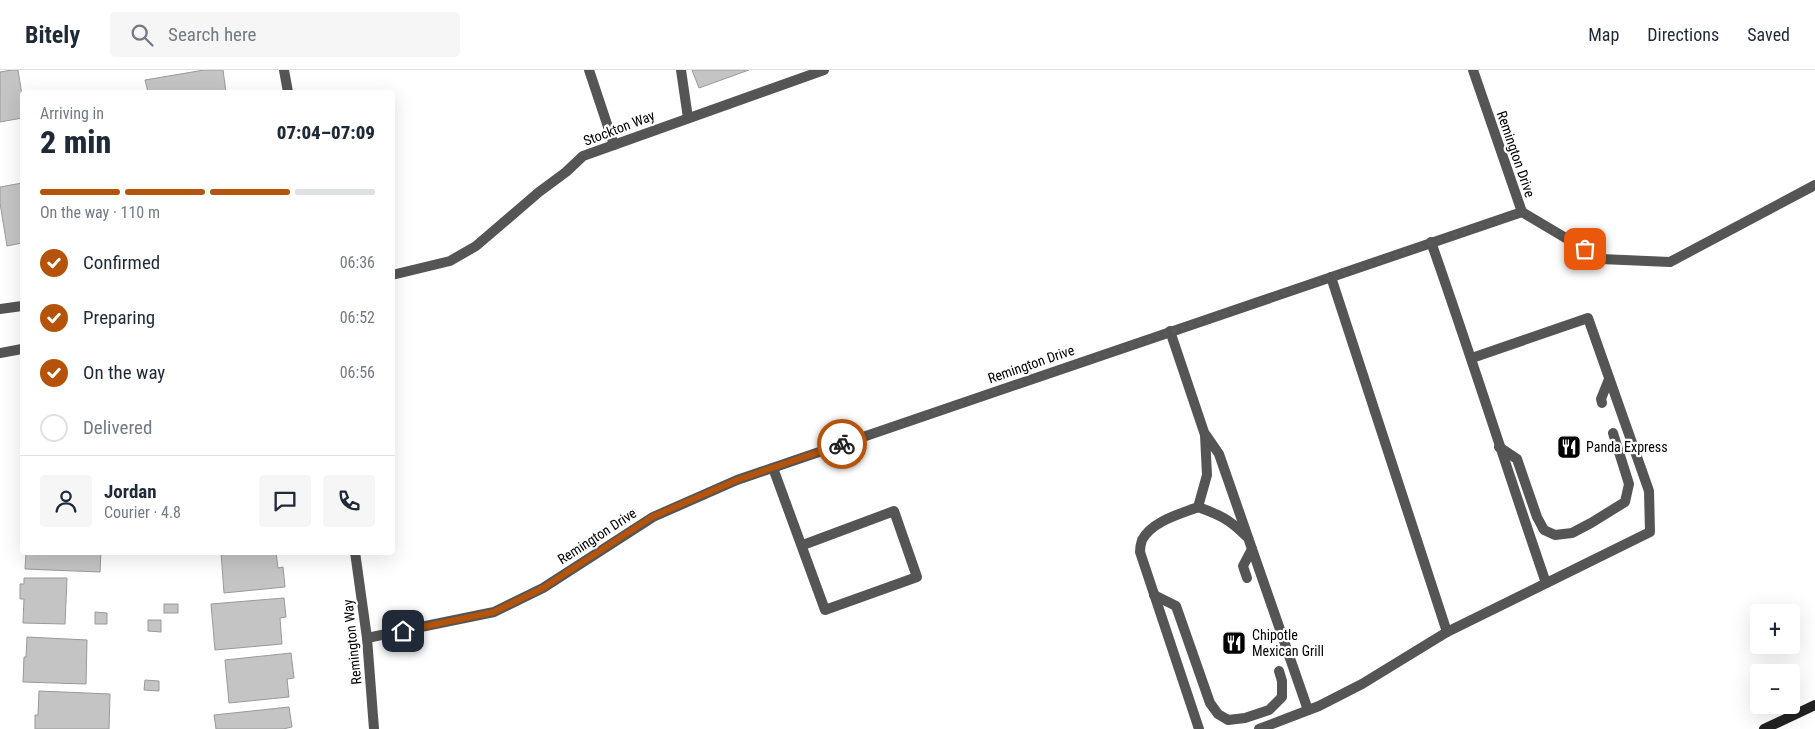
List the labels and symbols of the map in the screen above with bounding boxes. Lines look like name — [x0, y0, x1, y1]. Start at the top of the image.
street label: Stockton Way — [581, 107, 657, 149]
street label: Remington Drive — [1494, 109, 1538, 200]
pin — [1564, 228, 1606, 270]
street label: Remington Drive — [986, 342, 1077, 386]
courier — [817, 419, 867, 469]
restaurant icon: Panda Express — [1556, 434, 1582, 460]
place label: Panda Express — [1586, 439, 1668, 455]
street label: Remington Drive — [555, 504, 640, 567]
street label: Remington Way — [340, 599, 364, 685]
pin — [382, 610, 424, 652]
place label: Chipotle Mexican Grill — [1252, 627, 1324, 659]
restaurant icon: Chipotle Mexican Grill — [1221, 630, 1247, 656]

